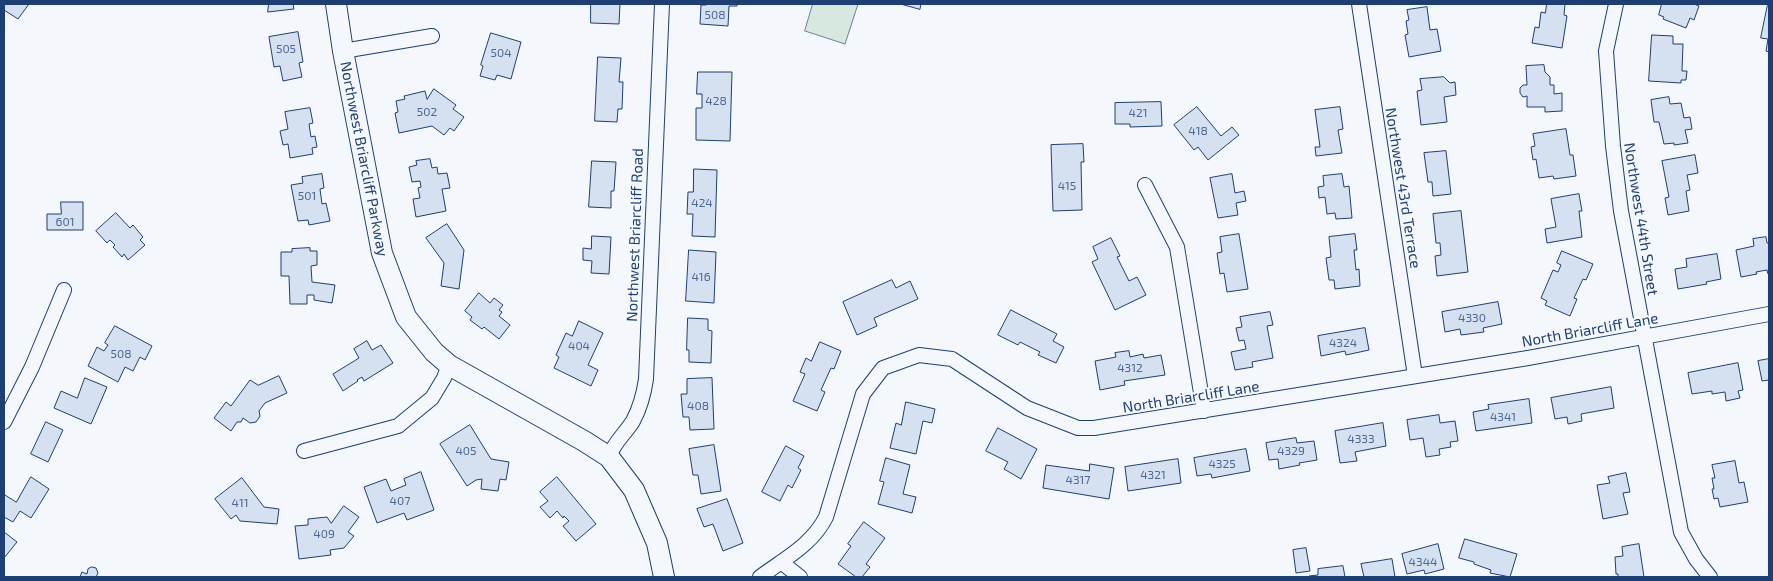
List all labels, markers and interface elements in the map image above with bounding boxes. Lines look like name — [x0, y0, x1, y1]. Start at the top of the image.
house number: 508 — [705, 8, 725, 22]
house number: 505 — [276, 42, 296, 56]
house number: 504 — [490, 46, 512, 60]
street label: Northwest Briarcliff Parkway — [336, 60, 392, 258]
house number: 428 — [705, 94, 727, 108]
house number: 502 — [417, 105, 437, 119]
house number: 421 — [1129, 106, 1147, 120]
street label: Northwest 43rd Terrace — [1381, 106, 1425, 270]
house number: 418 — [1188, 124, 1208, 138]
street label: Northwest 44th Street — [1620, 141, 1662, 297]
street label: Northwest Briarcliff Road — [623, 148, 647, 322]
house number: 415 — [1058, 179, 1076, 193]
house number: 501 — [298, 189, 316, 203]
house number: 424 — [691, 196, 713, 210]
house number: 601 — [56, 215, 74, 229]
house number: 416 — [691, 270, 711, 284]
street label: North Briarcliff Lane — [1520, 309, 1660, 351]
house number: 4330 — [1458, 311, 1486, 325]
house number: 4324 — [1329, 336, 1357, 350]
house number: 404 — [568, 339, 590, 353]
house number: 508 — [111, 347, 131, 361]
house number: 4312 — [1117, 361, 1143, 375]
street label: North Briarcliff Lane — [1121, 377, 1261, 417]
house number: 408 — [687, 399, 709, 413]
house number: 4341 — [1490, 410, 1516, 424]
house number: 4333 — [1347, 432, 1375, 446]
house number: 405 — [455, 444, 477, 458]
house number: 4329 — [1277, 444, 1305, 458]
house number: 4325 — [1208, 457, 1236, 471]
house number: 4321 — [1140, 468, 1166, 482]
house number: 4317 — [1066, 473, 1090, 487]
house number: 407 — [390, 494, 410, 508]
house number: 411 — [232, 496, 248, 510]
house number: 409 — [313, 527, 335, 541]
house number: 4344 — [1409, 555, 1437, 569]

